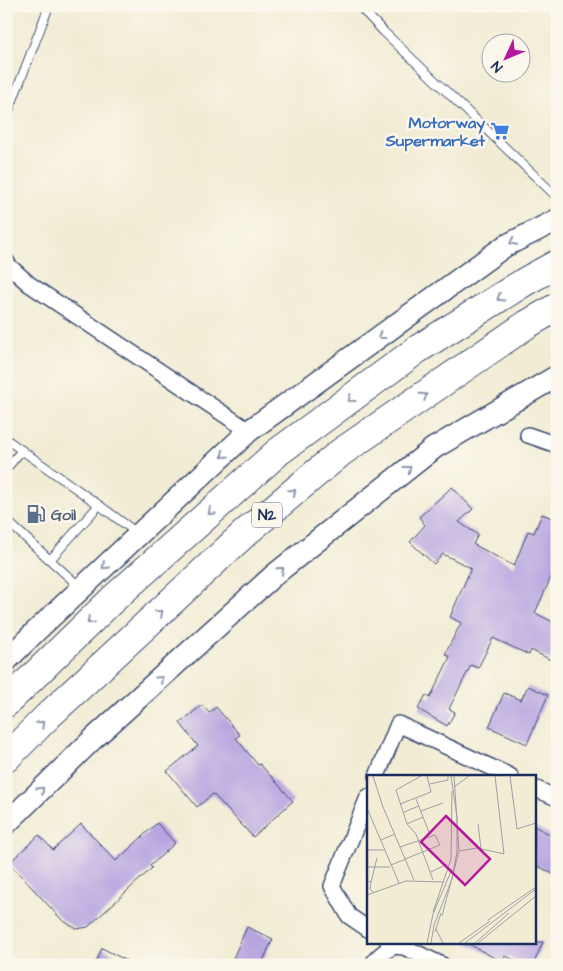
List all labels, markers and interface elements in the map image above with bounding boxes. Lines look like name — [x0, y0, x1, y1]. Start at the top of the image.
north arrow — [480, 32, 530, 82]
text: N — [487, 56, 508, 76]
place label: Motorway Supermarket — [385, 112, 486, 152]
supermarket icon: Motorway Supermarket — [489, 120, 511, 142]
one-way arrow — [509, 236, 518, 246]
one-way arrow — [496, 291, 505, 301]
one-way arrow — [377, 330, 387, 339]
one-way arrow — [348, 393, 357, 401]
one-way arrow — [418, 393, 427, 402]
one-way arrow — [220, 449, 229, 458]
one-way arrow — [402, 466, 412, 475]
one-way arrow — [288, 489, 297, 498]
road number: N2 — [252, 502, 282, 528]
fuel station icon: Goil — [25, 503, 47, 525]
place label: Goil — [51, 504, 77, 526]
one-way arrow — [207, 506, 216, 515]
one-way arrow — [102, 560, 111, 569]
one-way arrow — [275, 567, 284, 576]
one-way arrow — [154, 610, 163, 619]
one-way arrow — [87, 615, 96, 624]
one-way arrow — [154, 676, 163, 685]
one-way arrow — [35, 720, 44, 729]
inset map — [367, 775, 536, 944]
one-way arrow — [35, 787, 44, 796]

